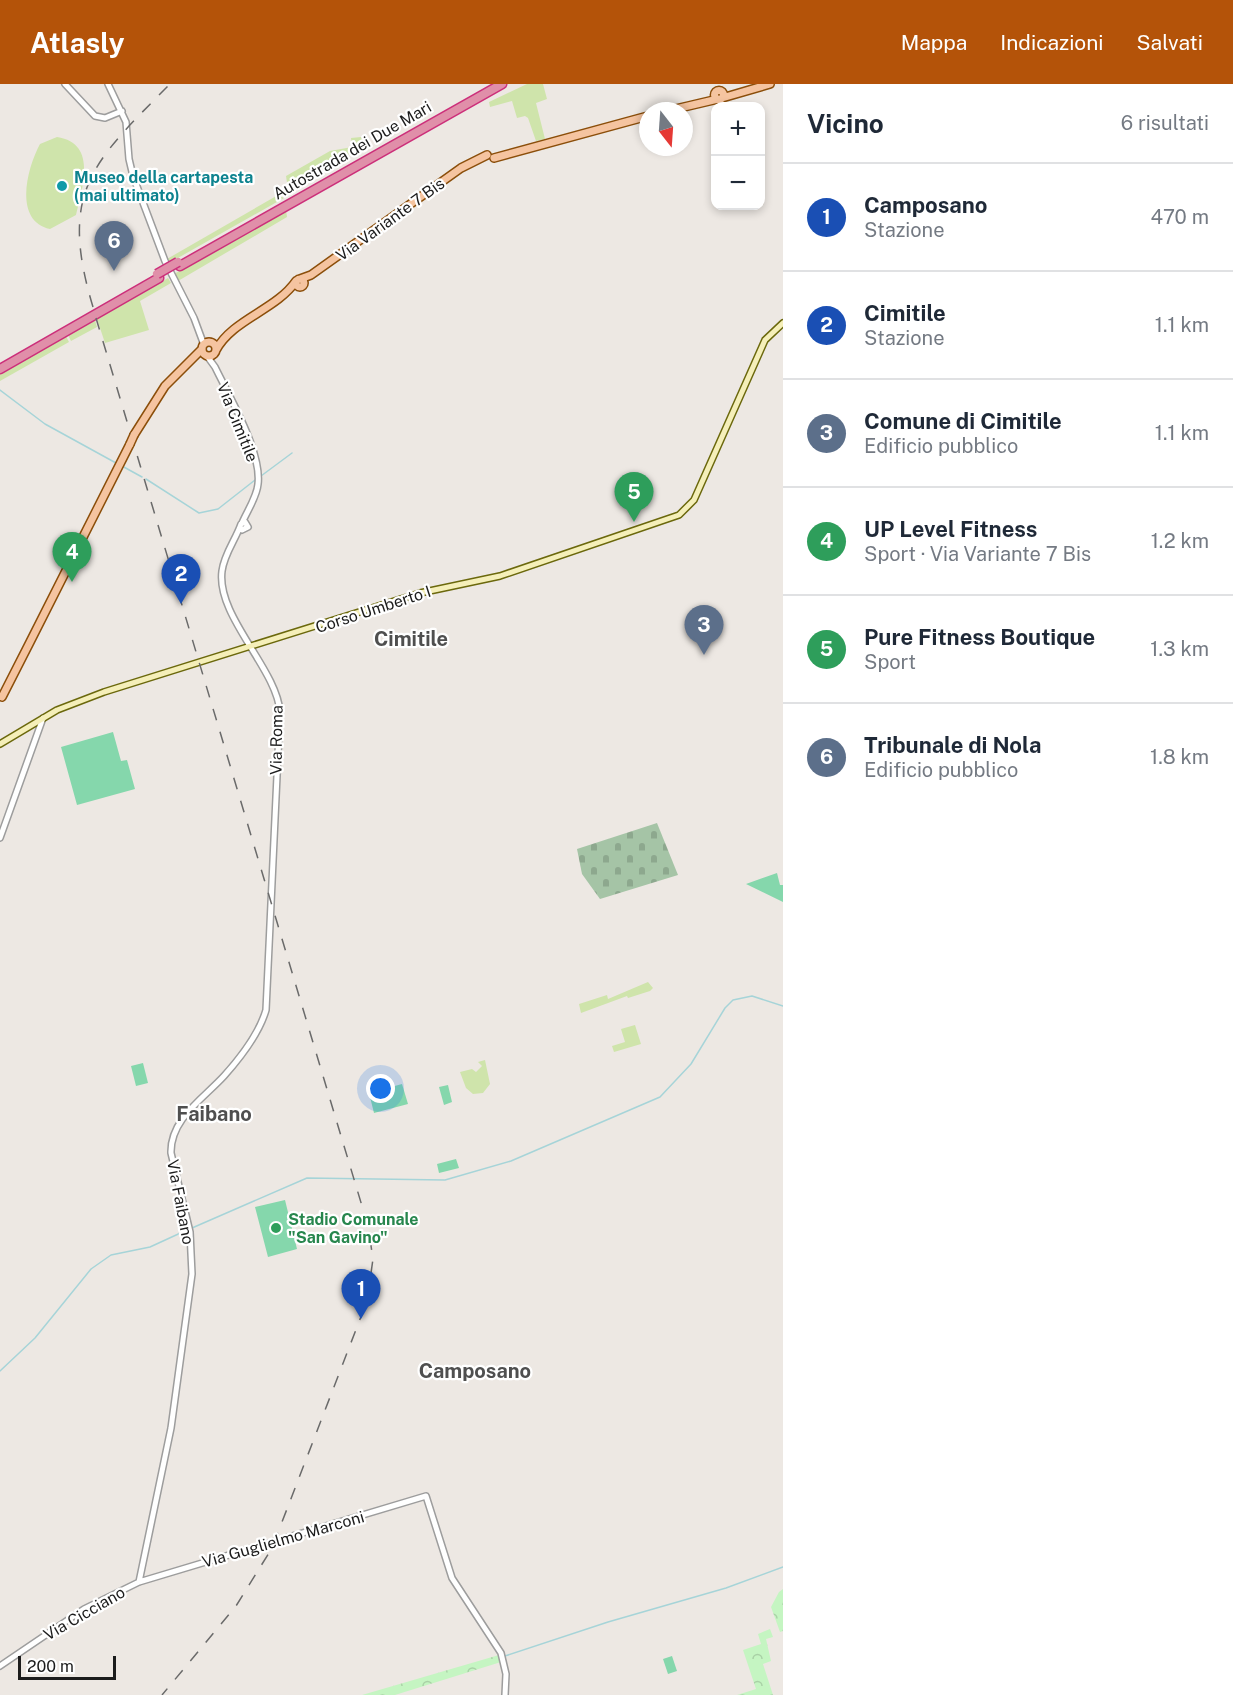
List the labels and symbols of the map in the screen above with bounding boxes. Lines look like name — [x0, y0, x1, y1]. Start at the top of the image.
street label: Autostrada dei Due Mari — [270, 97, 435, 204]
north arrow — [639, 102, 693, 156]
place label: Museo della cartapesta (mai ultimato) — [74, 168, 253, 205]
street label: Via Variante 7 Bis — [332, 174, 448, 265]
marker: Museo della cartapesta (mai ultimato) — [55, 179, 69, 193]
pin: 6 — [94, 222, 134, 271]
street label: Via Cimitile — [213, 380, 262, 465]
pin: 5 — [614, 472, 654, 522]
pin: 4 — [52, 532, 92, 582]
pin: 2 — [162, 554, 201, 604]
street label: Corso Umberto I — [313, 582, 433, 637]
pin: 3 — [684, 606, 724, 655]
district label: Cimitile — [374, 627, 448, 651]
street label: Via Roma — [266, 705, 287, 775]
your location — [366, 1074, 395, 1103]
district label: Faibano — [176, 1102, 252, 1126]
street label: Via Faibano — [163, 1158, 198, 1246]
place label: Stadio Comunale "San Gavino" — [288, 1210, 419, 1247]
marker: Stadio Comunale "San Gavino" — [269, 1221, 283, 1235]
pin: 1 — [342, 1270, 380, 1319]
district label: Camposano — [419, 1359, 531, 1383]
street label: Via Guglielmo Marconi — [200, 1507, 366, 1572]
street label: Via Cicciano — [40, 1583, 128, 1644]
scale bar — [18, 1653, 116, 1680]

